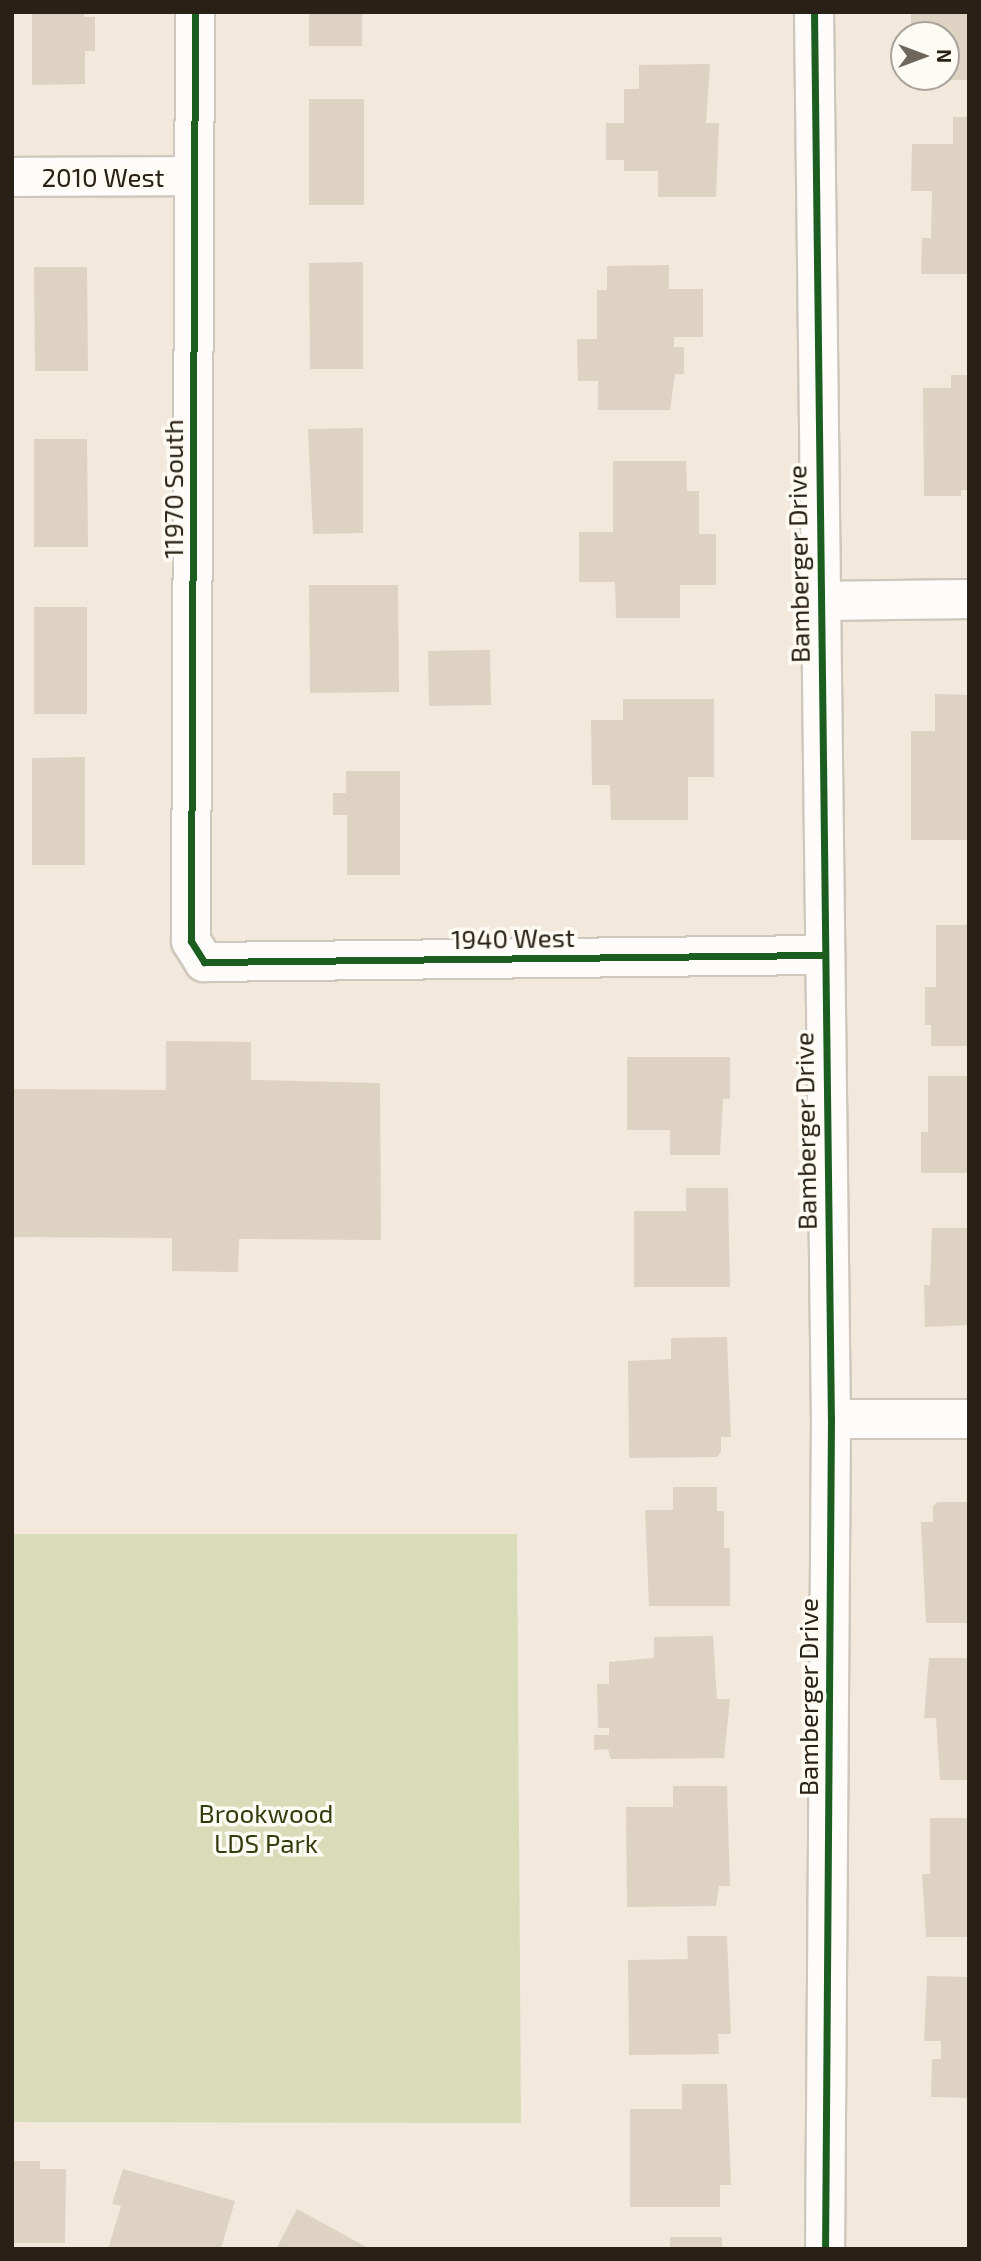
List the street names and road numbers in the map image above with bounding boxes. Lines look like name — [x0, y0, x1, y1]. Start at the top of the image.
street label: 2010 West — [41, 161, 165, 193]
street label: 11970 South — [157, 419, 189, 559]
street label: Bamberger Drive — [781, 464, 815, 664]
street label: 1940 West — [451, 921, 575, 955]
street label: Bamberger Drive — [788, 1031, 822, 1231]
street label: Bamberger Drive — [792, 1598, 824, 1796]

